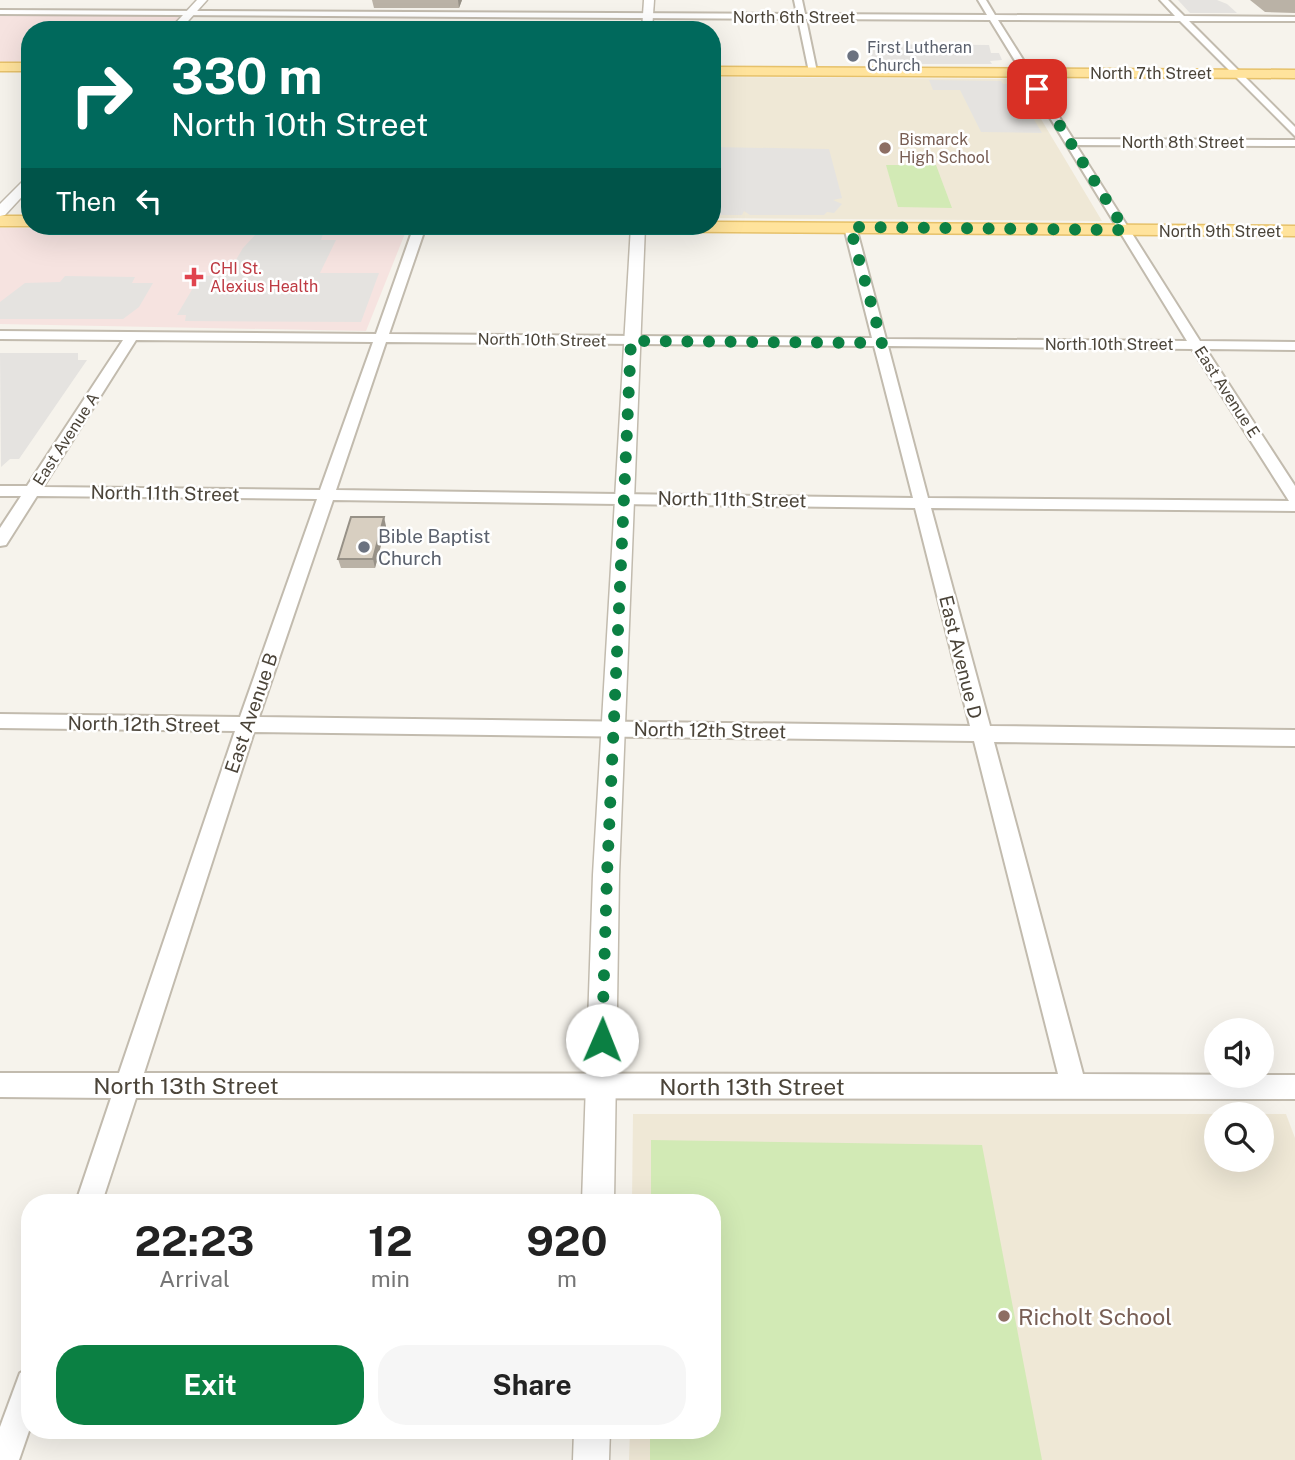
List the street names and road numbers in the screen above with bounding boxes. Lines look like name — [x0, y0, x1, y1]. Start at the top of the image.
street label: North 6th Street — [733, 8, 855, 27]
street label: North 7th Street — [1090, 64, 1212, 83]
street label: North 8th Street — [1122, 133, 1244, 152]
street label: North 9th Street — [1159, 222, 1281, 241]
street label: North 10th Street — [477, 329, 607, 351]
street label: North 10th Street — [1045, 335, 1173, 354]
street label: East Avenue E — [1190, 343, 1264, 441]
street label: East Avenue A — [29, 389, 103, 489]
street label: North 11th Street — [90, 481, 240, 505]
street label: North 11th Street — [657, 487, 807, 511]
street label: East Avenue D — [935, 593, 987, 721]
street label: East Avenue B — [220, 650, 282, 776]
street label: North 12th Street — [68, 712, 220, 736]
street label: North 12th Street — [634, 718, 786, 742]
street label: North 13th Street — [93, 1072, 279, 1099]
street label: North 13th Street — [659, 1073, 845, 1100]

